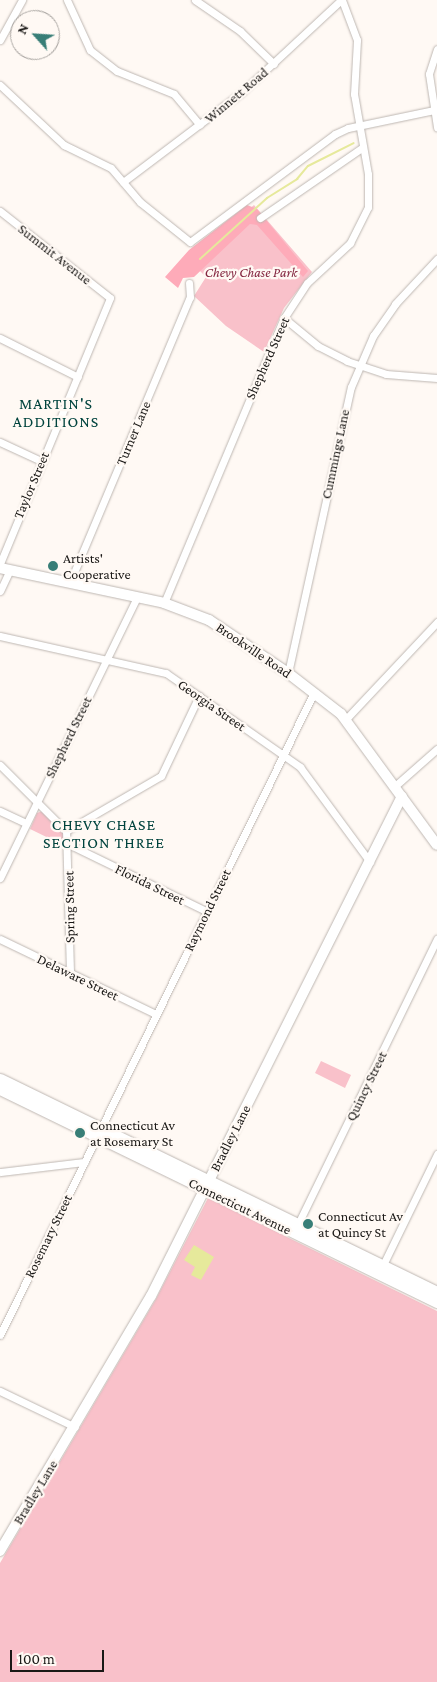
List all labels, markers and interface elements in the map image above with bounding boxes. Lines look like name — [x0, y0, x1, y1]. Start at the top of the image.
north arrow — [10, 10, 60, 60]
text: N — [13, 21, 32, 37]
street label: Winnett Road — [201, 64, 271, 126]
street label: Summit Avenue — [15, 220, 95, 288]
park label: Chevy Chase Park — [205, 264, 297, 280]
street label: Shepherd Street — [241, 314, 293, 402]
district label: MARTIN'S ADDITIONS — [12, 394, 100, 432]
street label: Turner Lane — [112, 398, 154, 468]
street label: Cummings Lane — [317, 408, 353, 500]
street label: Taylor Street — [9, 449, 53, 521]
place label: Artists' Cooperative — [63, 550, 131, 582]
marker: Artists' Cooperative — [47, 560, 59, 572]
street label: Brookville Road — [213, 619, 295, 681]
street label: Georgia Street — [175, 675, 249, 735]
street label: Shepherd Street — [41, 693, 95, 781]
district label: CHEVY CHASE SECTION THREE — [41, 815, 167, 853]
street label: Florida Street — [112, 860, 188, 908]
street label: Raymond Street — [180, 866, 234, 954]
street label: Spring Street — [60, 871, 78, 943]
street label: Delaware Street — [35, 950, 121, 1004]
street label: Quincy Street — [342, 1048, 390, 1124]
street label: Bradley Lane — [206, 1102, 254, 1174]
place label: Connecticut Av at Rosemary St — [90, 1117, 175, 1150]
marker: Connecticut Av at Rosemary St — [74, 1127, 86, 1139]
street label: Connecticut Avenue — [186, 1174, 294, 1238]
street label: Rosemary Street — [21, 1192, 75, 1280]
place label: Connecticut Av at Quincy St — [318, 1208, 403, 1240]
marker: Connecticut Av at Quincy St — [302, 1218, 314, 1230]
street label: Bradley Lane — [9, 1457, 61, 1527]
scale bar — [12, 1640, 106, 1672]
text: 100 m — [18, 1651, 55, 1667]

